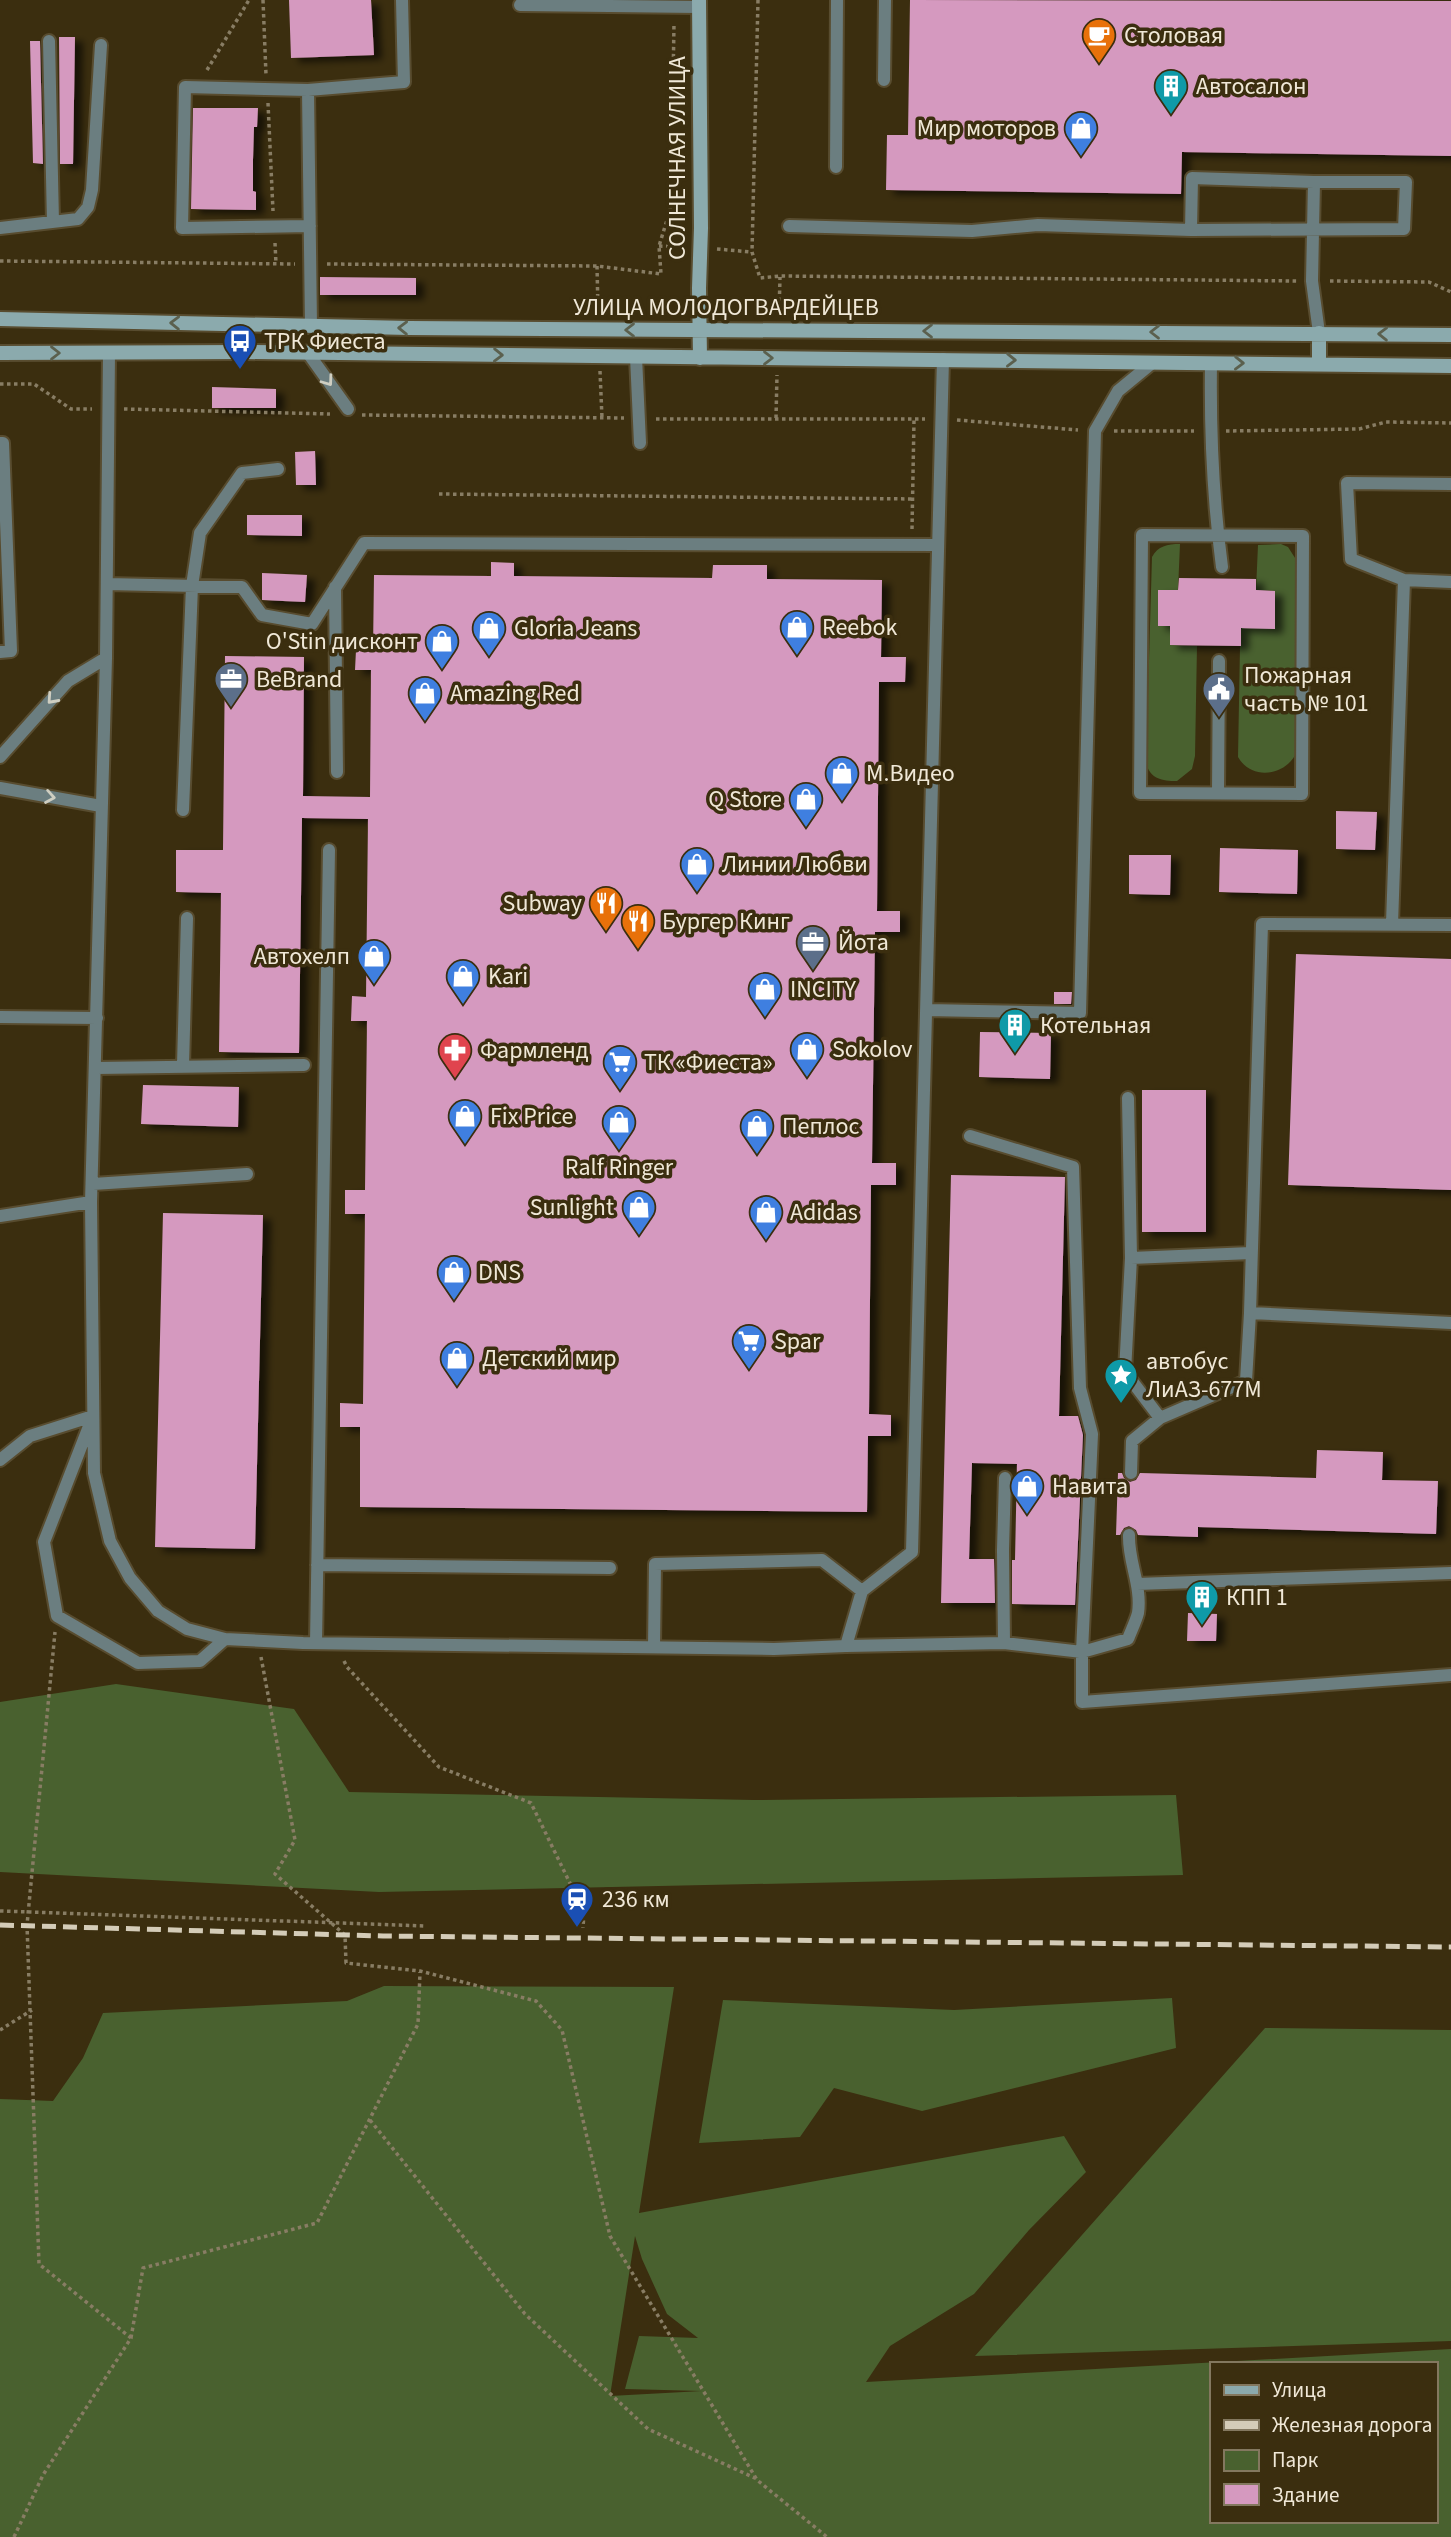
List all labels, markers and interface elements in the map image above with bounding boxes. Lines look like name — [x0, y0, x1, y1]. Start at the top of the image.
cafe icon: Столовая — [1080, 16, 1118, 65]
place label: Столовая — [1124, 18, 1223, 53]
street label: СОЛНЕЧНАЯ УЛИЦА — [660, 56, 695, 260]
building icon: Автосалон — [1152, 67, 1190, 116]
place label: Автосалон — [1196, 69, 1306, 104]
shop icon: Мир моторов — [1062, 109, 1100, 158]
place label: Мир моторов — [917, 111, 1056, 146]
street label: УЛИЦА МОЛОДОГВАРДЕЙЦЕВ — [573, 290, 879, 325]
one-way arrow — [170, 316, 181, 331]
one-way arrow — [397, 320, 408, 336]
bus stop icon: ТРК Фиеста — [221, 322, 259, 371]
one-way arrow — [625, 322, 635, 338]
one-way arrow — [922, 323, 933, 339]
place label: ТРК Фиеста — [264, 324, 386, 359]
one-way arrow — [1150, 324, 1160, 340]
one-way arrow — [1377, 326, 1388, 341]
one-way arrow — [50, 345, 60, 361]
one-way arrow — [493, 348, 504, 363]
one-way arrow — [763, 350, 774, 366]
one-way arrow — [1006, 353, 1017, 368]
one-way arrow — [1234, 355, 1245, 371]
one-way arrow — [320, 373, 332, 386]
shop icon: Reebok — [778, 608, 816, 657]
shop icon: Gloria Jeans — [470, 609, 508, 658]
place label: Reebok — [822, 610, 898, 645]
place label: Gloria Jeans — [514, 611, 637, 646]
shop icon: O'Stin дисконт — [423, 622, 461, 671]
place label: O'Stin дисконт — [266, 624, 418, 659]
place label: Пожарная часть № 101 — [1244, 658, 1369, 721]
office icon: BeBrand — [212, 660, 250, 709]
place label: BeBrand — [256, 662, 342, 697]
public building icon: Пожарная часть № 101 — [1200, 670, 1238, 719]
shop icon: Amazing Red — [406, 674, 444, 723]
place label: Amazing Red — [450, 676, 580, 711]
one-way arrow — [48, 691, 60, 704]
shop icon: М.Видео — [823, 754, 861, 803]
place label: М.Видео — [866, 756, 955, 791]
shop icon: Q Store — [787, 780, 825, 829]
place label: Q Store — [708, 782, 782, 817]
one-way arrow — [44, 789, 56, 804]
shop icon: Линии Любви — [678, 845, 716, 894]
place label: Линии Любви — [722, 847, 868, 882]
restaurant icon: Subway — [587, 884, 625, 933]
place label: Subway — [503, 886, 582, 921]
restaurant icon: Бургер Кинг — [619, 902, 657, 951]
place label: Бургер Кинг — [662, 904, 790, 939]
office icon: Йота — [794, 923, 832, 972]
place label: Йота — [838, 925, 889, 960]
shop icon: Автохелп — [355, 937, 393, 986]
place label: Автохелп — [254, 939, 350, 974]
shop icon: Kari — [444, 957, 482, 1006]
place label: Kari — [488, 959, 528, 994]
shop icon: INCITY — [746, 970, 784, 1019]
place label: INCITY — [790, 972, 856, 1007]
building icon: Котельная — [996, 1006, 1034, 1055]
place label: Котельная — [1040, 1008, 1151, 1043]
shop icon: Sokolov — [788, 1030, 826, 1079]
pharmacy icon: Фармленд — [436, 1031, 474, 1080]
place label: Sokolov — [832, 1032, 913, 1067]
place label: Фармленд — [480, 1033, 589, 1068]
supermarket icon: ТК «Фиеста» — [601, 1043, 639, 1092]
place label: ТК «Фиеста» — [644, 1045, 773, 1080]
shop icon: Fix Price — [446, 1097, 484, 1146]
place label: Fix Price — [490, 1099, 573, 1134]
shop icon: Ralf Ringer — [600, 1103, 638, 1152]
shop icon: Пеплос — [738, 1107, 776, 1156]
place label: Пеплос — [782, 1109, 859, 1144]
place label: Ralf Ringer — [565, 1150, 674, 1185]
shop icon: Sunlight — [620, 1188, 658, 1237]
place label: Sunlight — [530, 1190, 614, 1225]
shop icon: Adidas — [747, 1193, 785, 1242]
place label: Adidas — [790, 1195, 858, 1230]
shop icon: DNS — [435, 1253, 473, 1302]
place label: DNS — [478, 1255, 521, 1290]
supermarket icon: Spar — [730, 1322, 768, 1371]
place label: Spar — [774, 1324, 821, 1359]
shop icon: Детский мир — [438, 1339, 476, 1388]
place label: Детский мир — [482, 1341, 617, 1376]
place label: автобус ЛиАЗ-677М — [1146, 1344, 1262, 1407]
place icon: автобус ЛиАЗ-677М — [1102, 1356, 1140, 1405]
shop icon: Навита — [1008, 1467, 1046, 1516]
place label: Навита — [1052, 1469, 1128, 1504]
building icon: КПП 1 — [1183, 1578, 1221, 1627]
place label: КПП 1 — [1226, 1580, 1288, 1615]
station icon: 236 км — [558, 1880, 596, 1929]
place label: 236 км — [602, 1882, 670, 1917]
legend — [1210, 2362, 1437, 2523]
text: Улица — [1272, 2375, 1327, 2405]
text: Железная дорога — [1272, 2410, 1432, 2440]
text: Парк — [1272, 2445, 1319, 2475]
text: Здание — [1272, 2480, 1340, 2510]

